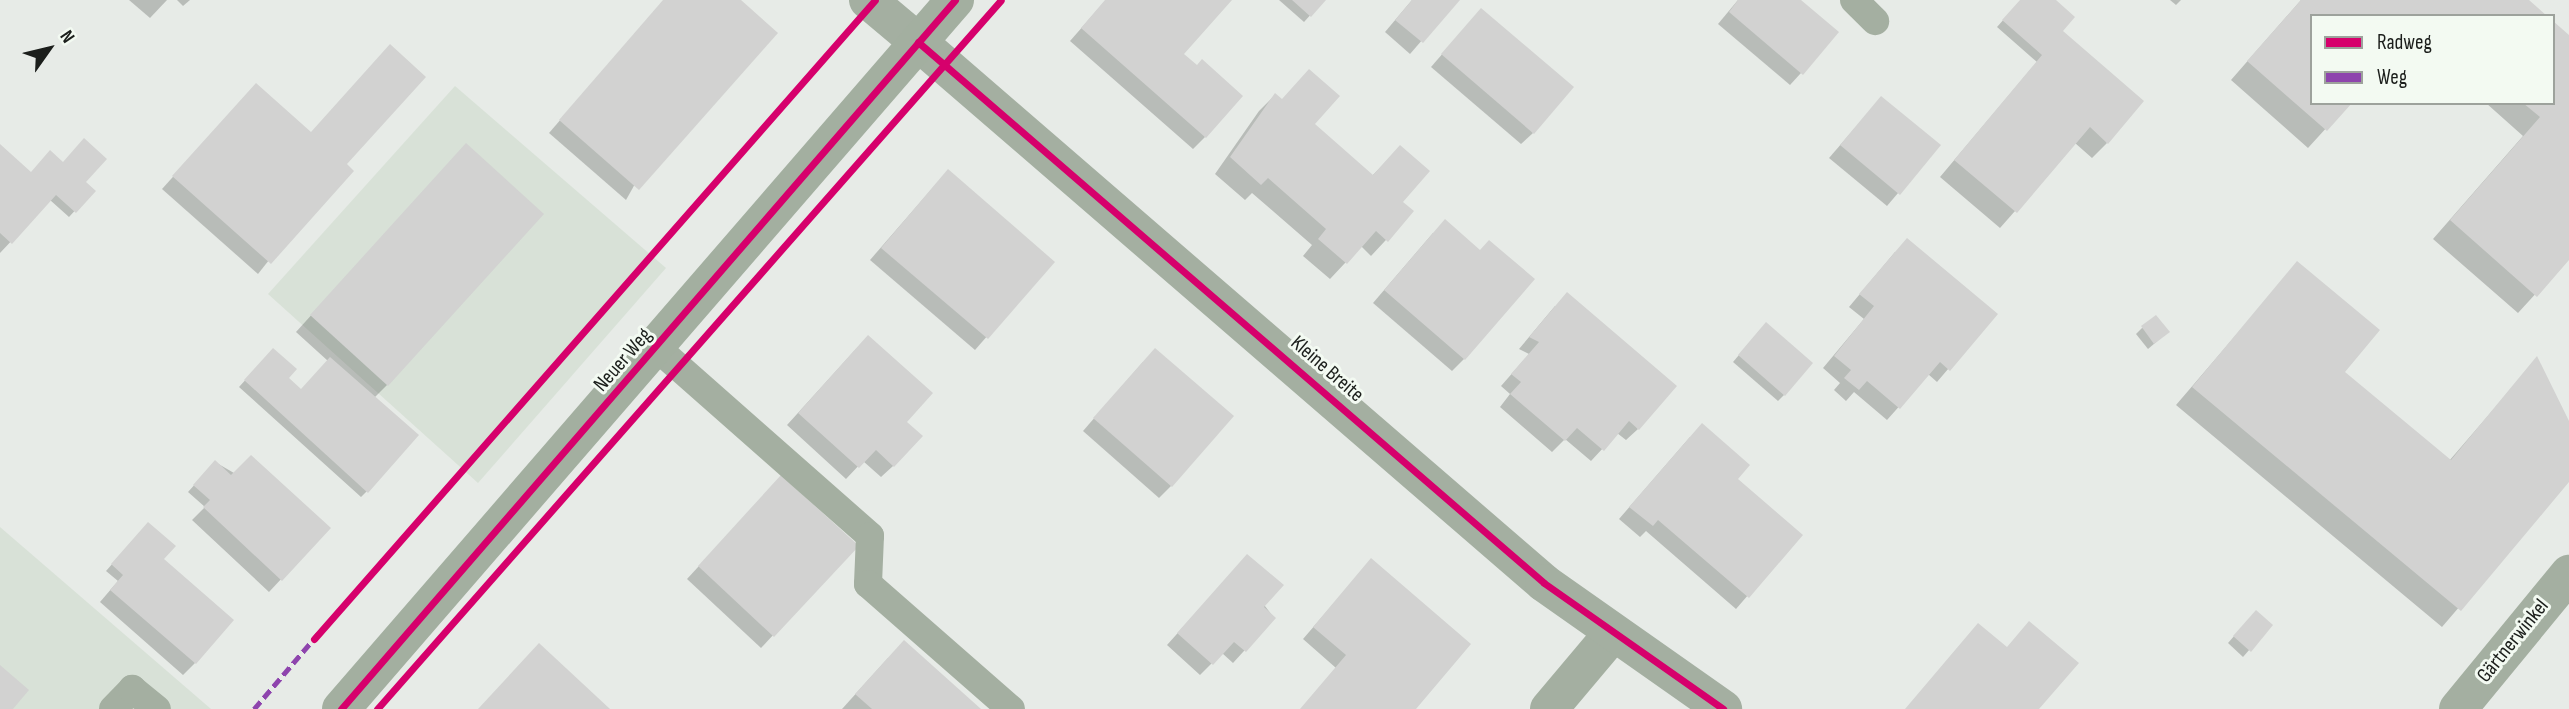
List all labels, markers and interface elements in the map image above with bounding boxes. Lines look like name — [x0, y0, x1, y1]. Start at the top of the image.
north arrow — [14, 14, 84, 84]
legend — [2310, 14, 2555, 105]
text: N — [54, 26, 79, 48]
text: Radweg — [2377, 30, 2432, 55]
text: Weg — [2377, 65, 2407, 90]
street label: Neuer Weg — [589, 323, 657, 397]
street label: Kleine Breite — [1285, 330, 1369, 408]
street label: Gärtnerwinkel — [2472, 594, 2554, 688]

